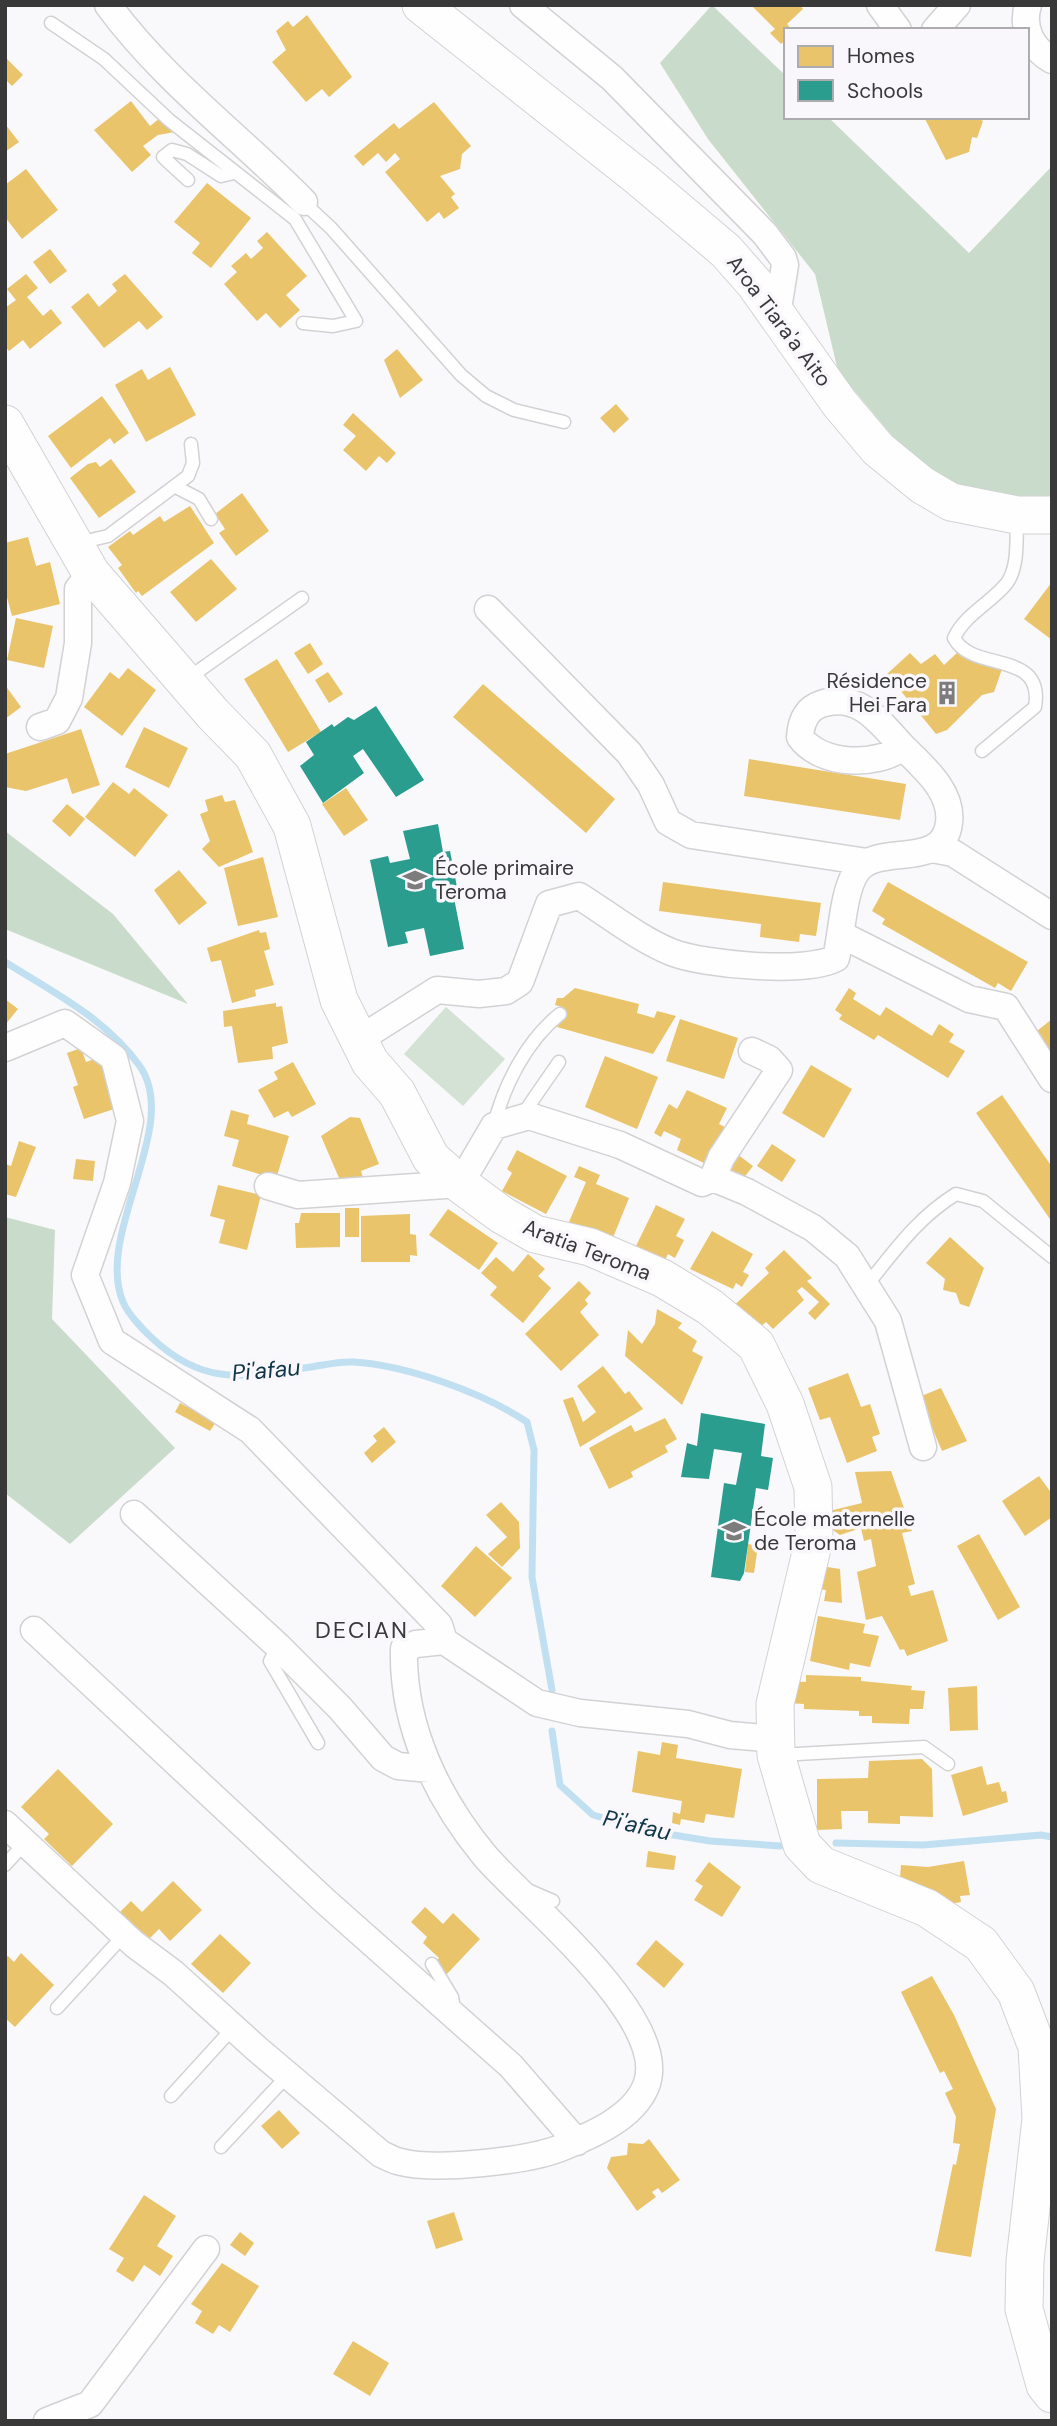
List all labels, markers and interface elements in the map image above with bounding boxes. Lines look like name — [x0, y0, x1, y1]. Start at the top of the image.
legend — [784, 28, 1029, 119]
text: Homes — [847, 42, 915, 70]
text: Schools — [847, 77, 923, 105]
street label: Aroa Tiara'a Aito — [720, 250, 838, 392]
place label: Résidence Hei Fara — [827, 667, 927, 719]
building icon: Résidence Hei Fara — [933, 679, 961, 707]
place label: École primaire Teroma — [435, 854, 574, 906]
school or university icon: École primaire Teroma — [401, 866, 429, 894]
street label: Aratia Teroma — [519, 1213, 655, 1287]
water label: Pi'afau — [230, 1352, 302, 1388]
place label: École maternelle de Teroma — [754, 1505, 915, 1557]
school or university icon: École maternelle de Teroma — [720, 1517, 748, 1545]
district label: DECIAN — [315, 1615, 409, 1645]
water label: Pi'afau — [600, 1803, 674, 1847]

